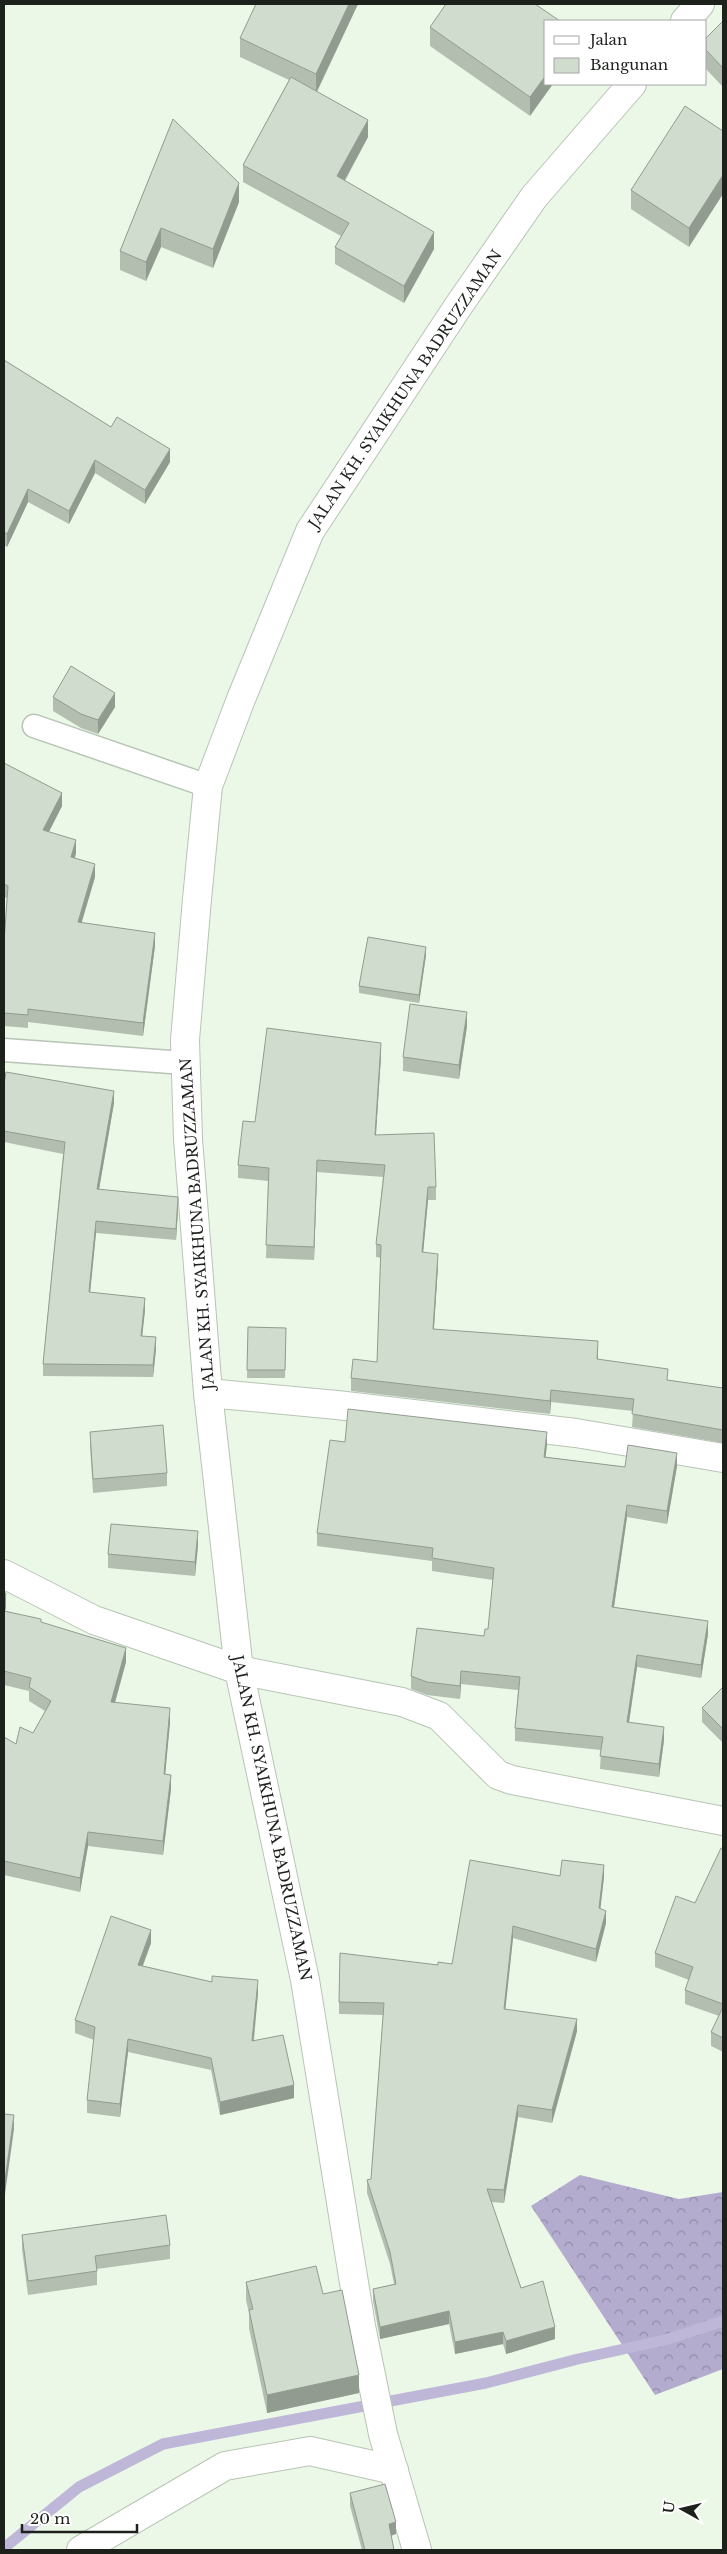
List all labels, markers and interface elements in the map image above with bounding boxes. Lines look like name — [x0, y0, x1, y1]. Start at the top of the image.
legend — [544, 20, 707, 85]
text: Jalan — [588, 30, 627, 49]
text: Bangunan — [590, 55, 668, 74]
street label: JALAN KH. SYAIKHUNA BADRUZZAMAN — [303, 246, 506, 534]
street label: JALAN KH. SYAIKHUNA BADRUZZAMAN — [176, 1058, 218, 1392]
street label: JALAN KH. SYAIKHUNA BADRUZZAMAN — [228, 1651, 316, 1983]
north arrow — [657, 2484, 707, 2534]
text: U — [659, 2499, 679, 2515]
scale bar — [22, 2502, 138, 2534]
text: 20 m — [30, 2509, 70, 2528]

